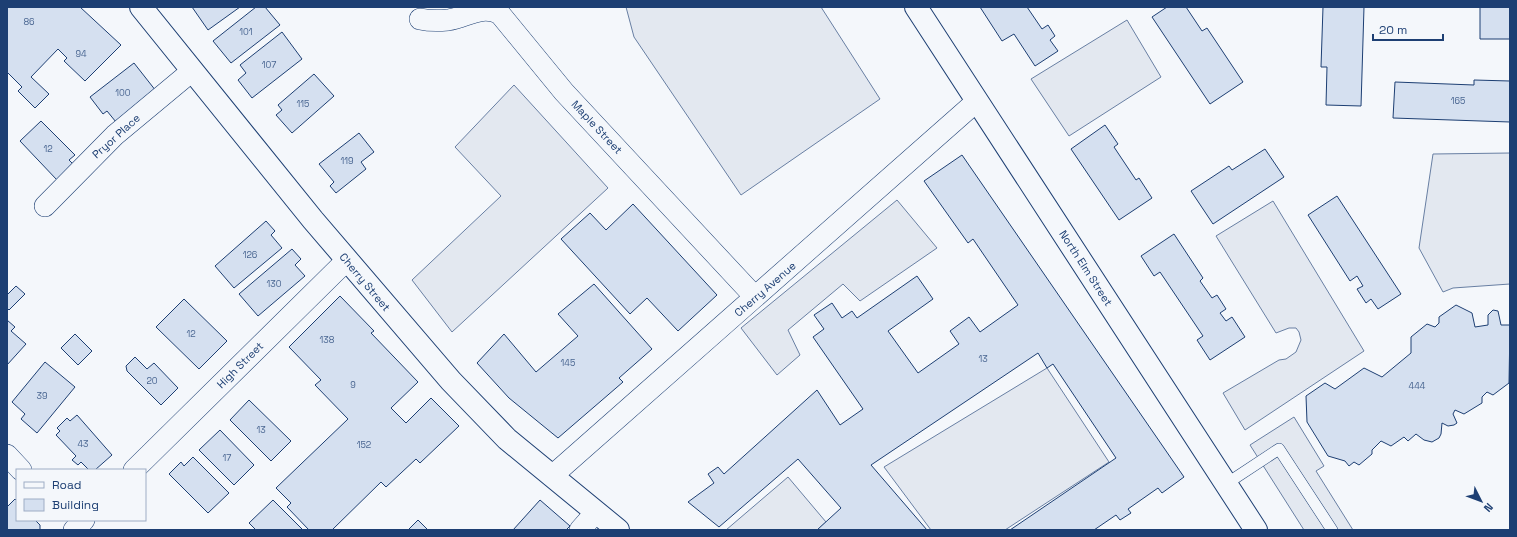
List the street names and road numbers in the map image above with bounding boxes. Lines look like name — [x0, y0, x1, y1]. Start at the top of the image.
street label: Maple Street — [568, 97, 626, 157]
street label: Pryor Place — [89, 111, 143, 161]
street label: North Elm Street — [1056, 227, 1116, 309]
street label: Cherry Street — [337, 250, 393, 314]
street label: Cherry Avenue — [731, 258, 799, 320]
street label: High Street — [214, 339, 266, 391]

